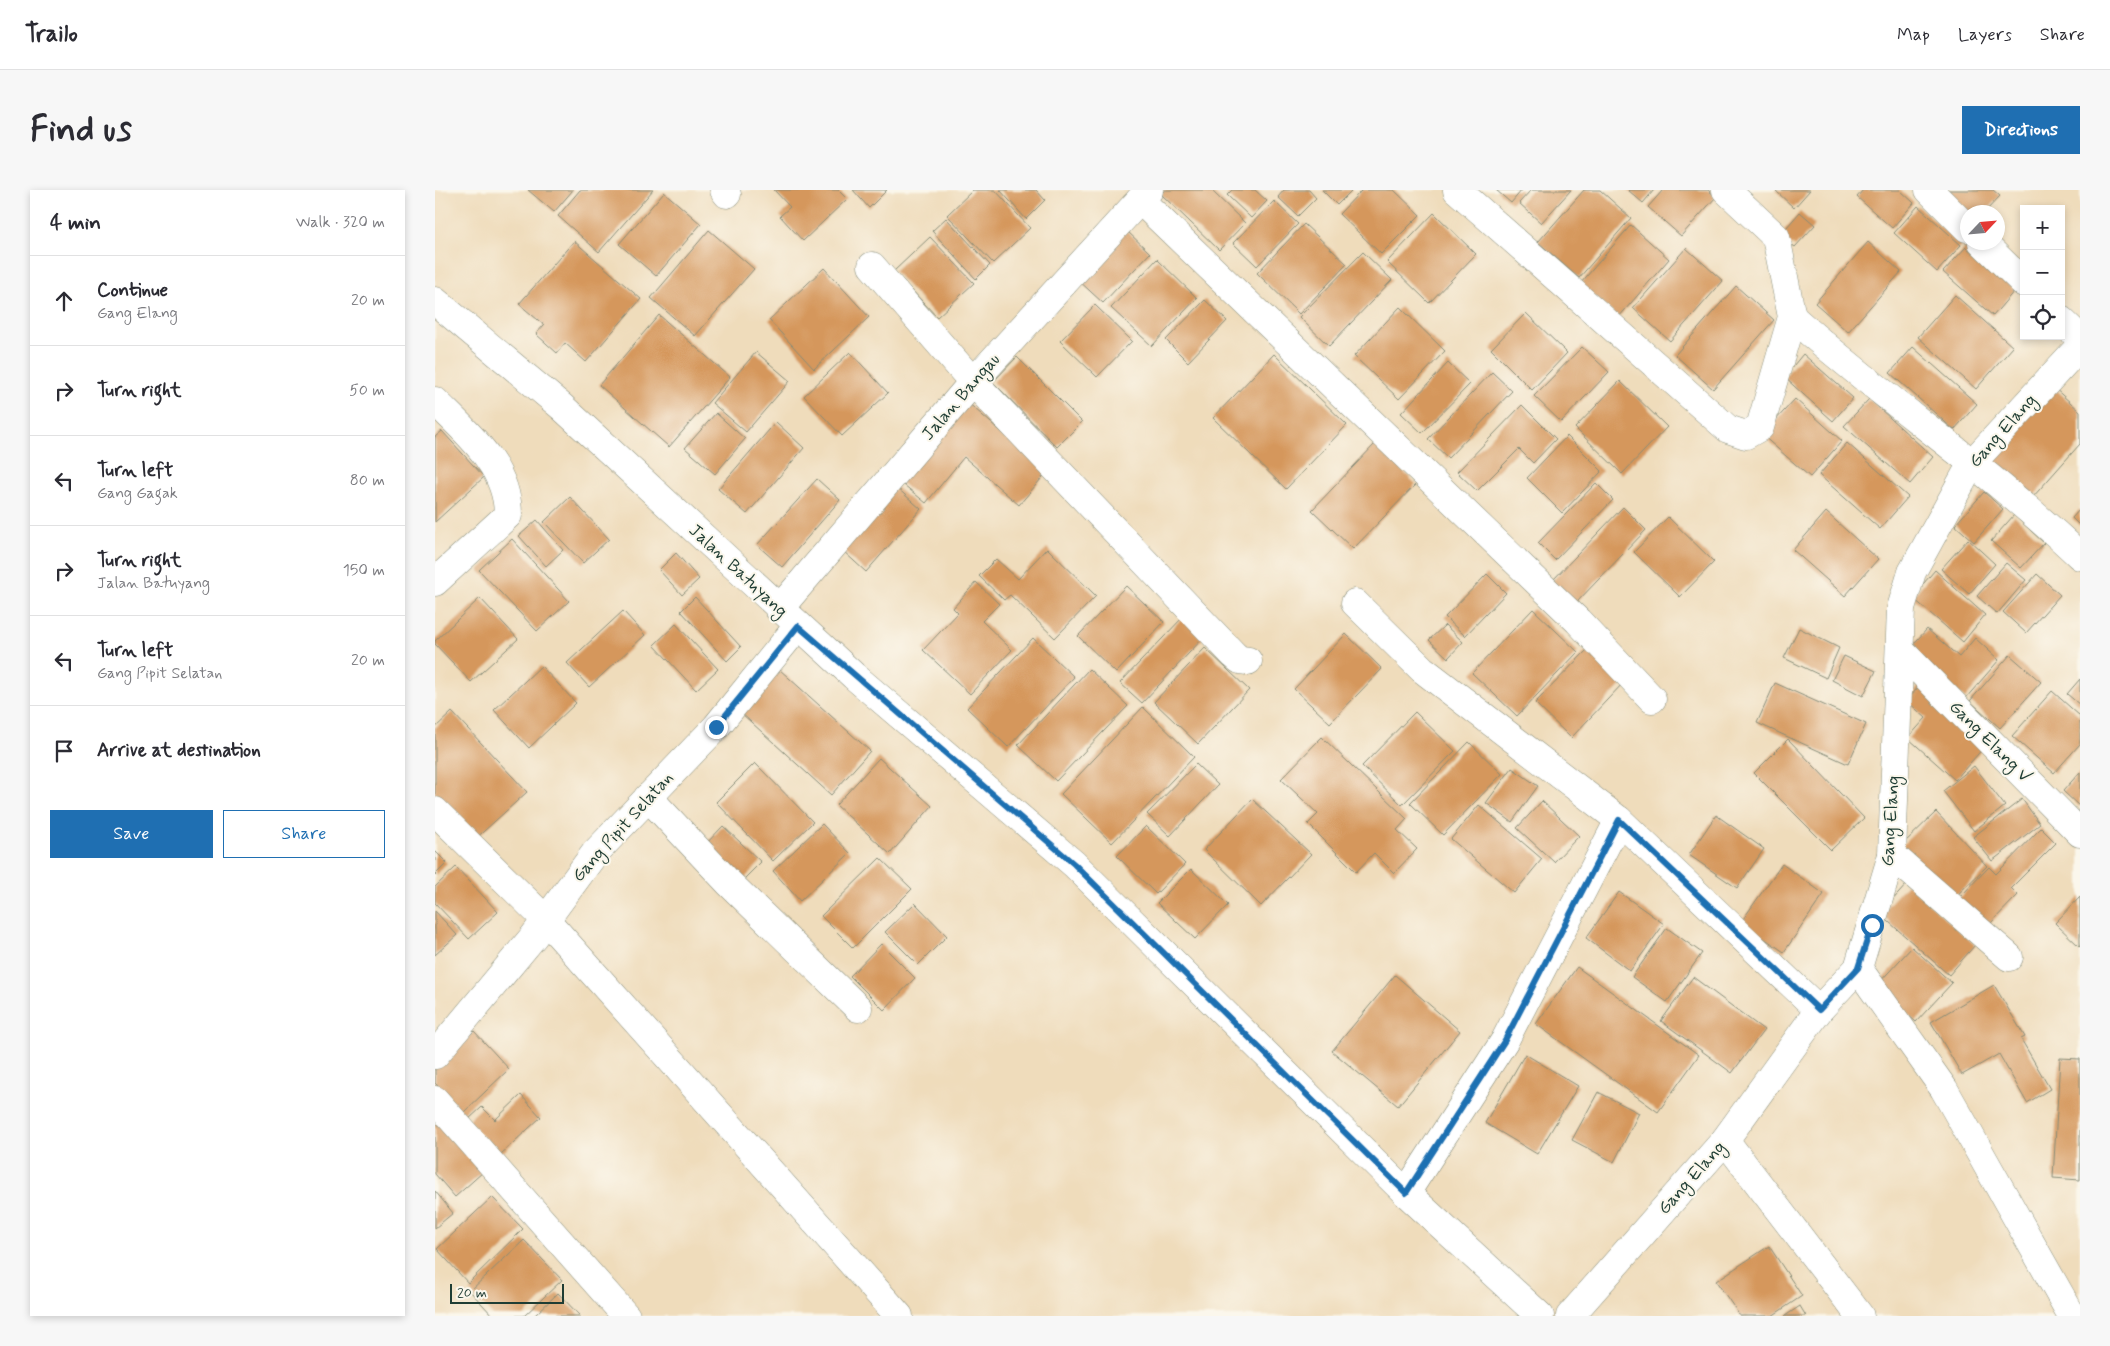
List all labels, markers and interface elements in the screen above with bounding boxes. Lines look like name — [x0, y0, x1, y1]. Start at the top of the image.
text: Trailo — [25, 19, 78, 50]
text: Map — [1897, 23, 1930, 47]
text: Layers — [1958, 23, 2012, 47]
text: Share — [2040, 23, 2085, 47]
button: Directions — [1962, 106, 2080, 154]
text: Find us — [30, 107, 132, 153]
north arrow — [1960, 205, 2005, 250]
map controls — [2020, 205, 2065, 340]
button: + — [2020, 205, 2065, 250]
text: 4 min — [50, 209, 101, 237]
text: Walk · 320 m — [296, 212, 385, 233]
button: − — [2020, 250, 2065, 295]
text: Continue — [97, 278, 168, 303]
icon: ahead — [50, 287, 78, 315]
text: 20 m — [351, 290, 385, 311]
button: locate — [2020, 295, 2065, 340]
text: Gang Elang — [97, 303, 178, 324]
street label: Jalan Bangau — [916, 348, 1006, 446]
icon: right — [50, 377, 78, 405]
text: Turn right — [97, 378, 181, 403]
text: 50 m — [349, 380, 385, 401]
street label: Gang Elang — [1964, 389, 2043, 474]
text: Turn left — [97, 458, 173, 483]
icon: left — [50, 467, 78, 495]
text: 80 m — [350, 470, 385, 491]
text: Gang Gagak — [97, 483, 178, 504]
street label: Jalan Batuyang — [683, 519, 793, 624]
text: Turn right — [97, 548, 181, 573]
icon: right — [50, 557, 78, 585]
text: 150 m — [343, 560, 385, 581]
text: Jalan Batuyang — [97, 573, 210, 594]
text: Turn left — [97, 638, 173, 663]
icon: left — [50, 647, 78, 675]
text: 20 m — [351, 650, 385, 671]
text: Gang Pipit Selatan — [97, 663, 222, 684]
street label: Gang Elang V — [1943, 696, 2037, 789]
route end — [705, 716, 728, 739]
icon: arrive — [50, 737, 78, 765]
text: Arrive at destination — [97, 738, 261, 763]
street label: Gang Pipit Selatan — [567, 767, 680, 888]
street label: Gang Elang — [1876, 775, 1907, 867]
button: Save — [50, 810, 213, 858]
button: Share — [223, 810, 385, 858]
route start — [1861, 914, 1884, 937]
street label: Gang Elang — [1653, 1136, 1732, 1221]
scale bar — [450, 1281, 564, 1304]
text: 20 m — [457, 1284, 487, 1302]

